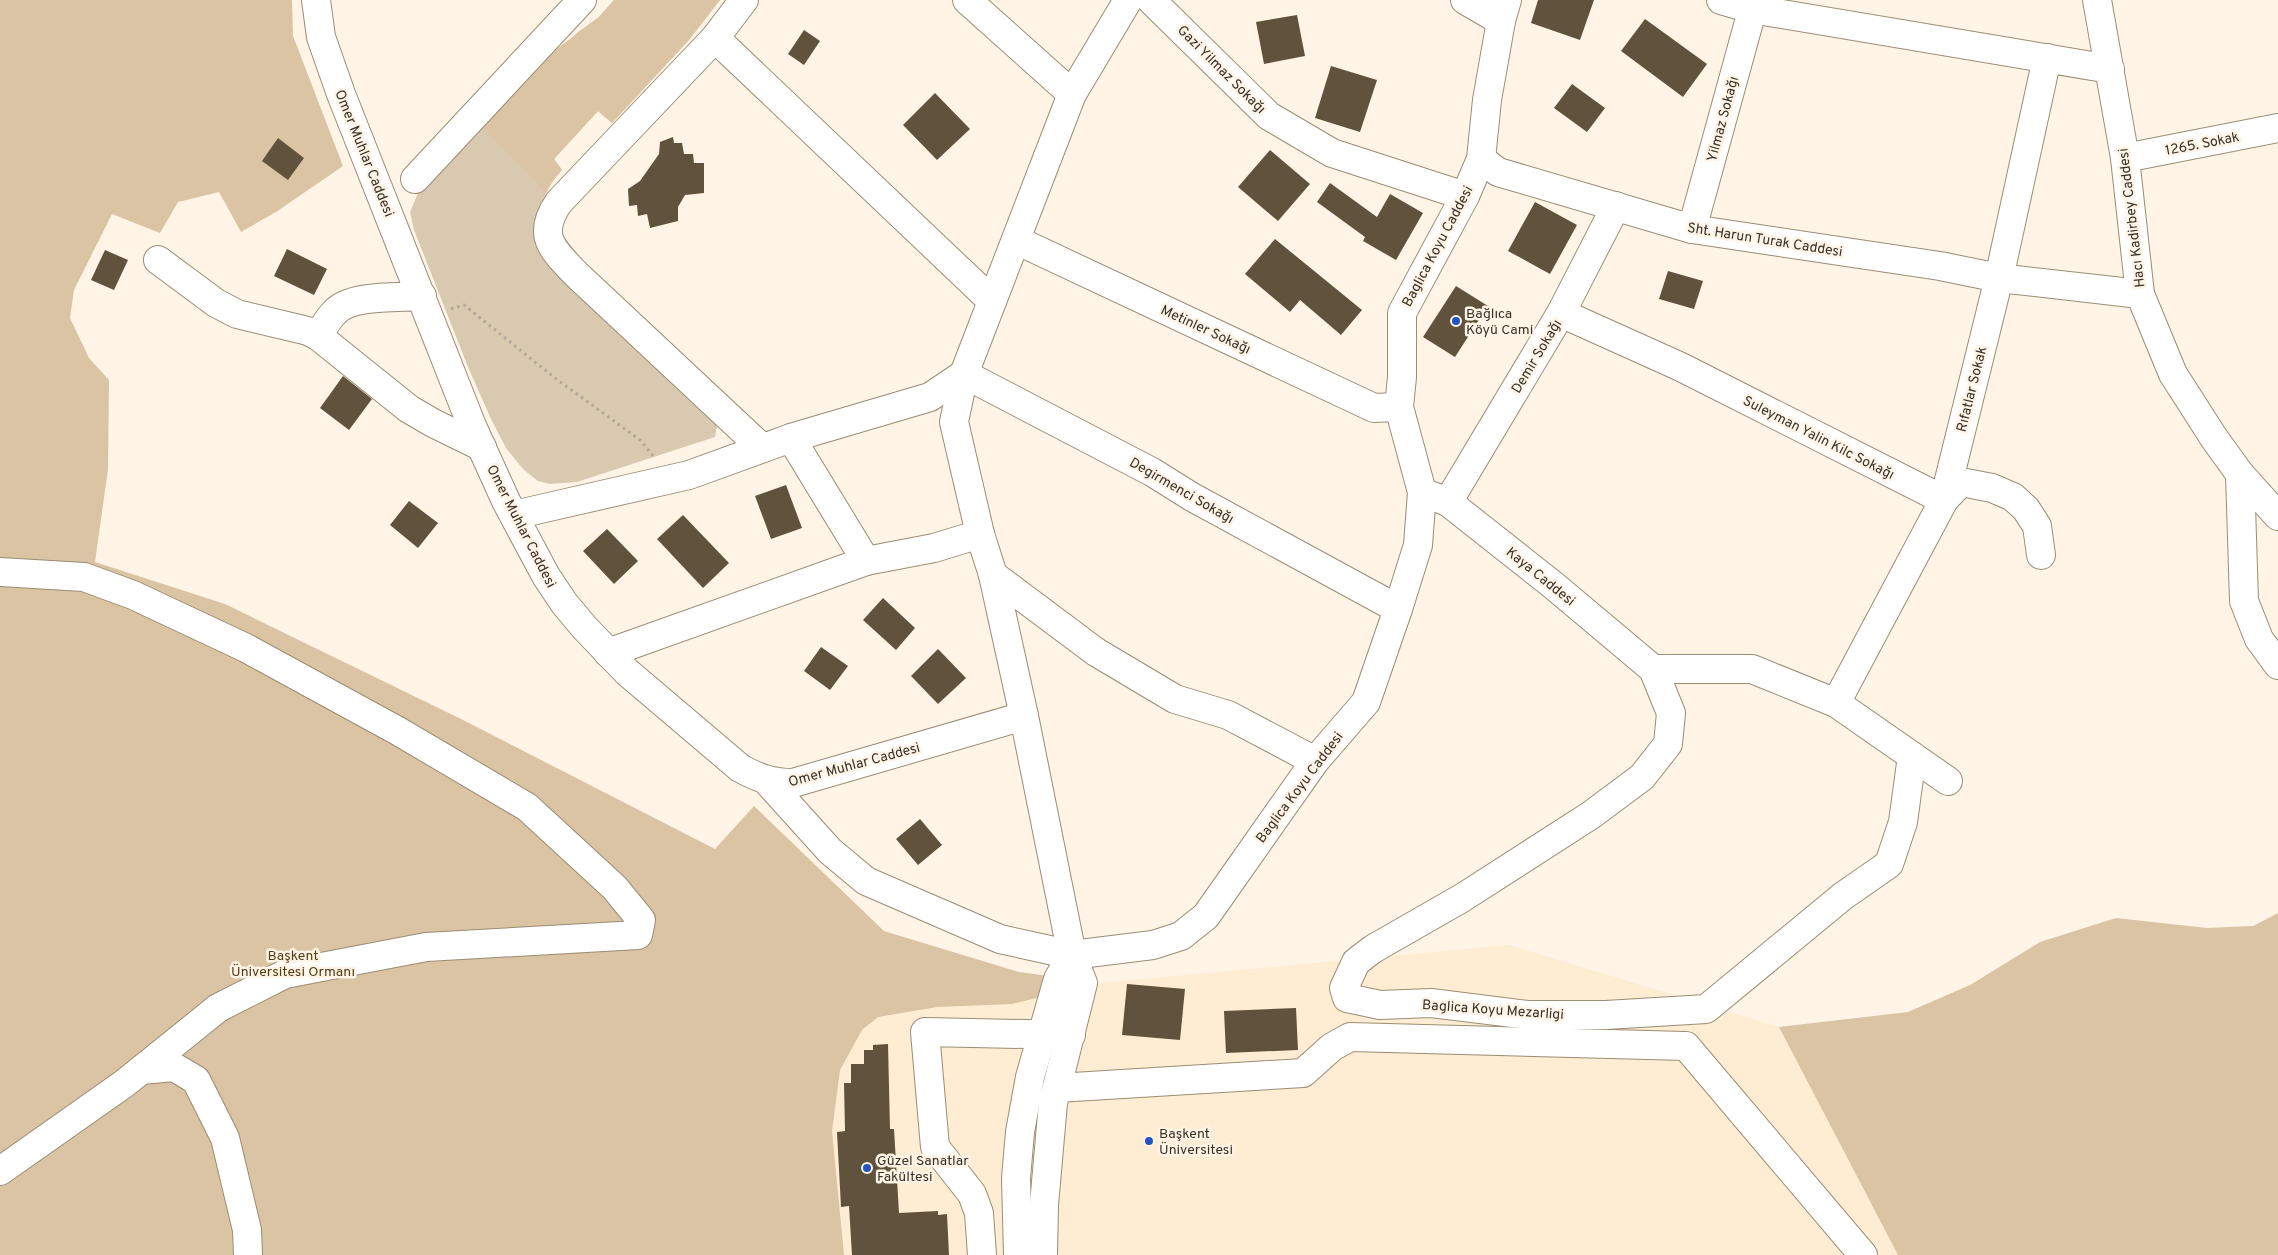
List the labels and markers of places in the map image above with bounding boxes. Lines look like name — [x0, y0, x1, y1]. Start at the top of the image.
place label: Bağlıca Köyü Cami — [1466, 306, 1533, 339]
marker: Bağlıca Köyü Cami — [1450, 315, 1462, 327]
place label: Başkent Üniversitesi — [1159, 1126, 1233, 1159]
marker: Başkent Üniversitesi — [1143, 1135, 1155, 1147]
place label: Güzel Sanatlar Fakültesi — [877, 1153, 969, 1186]
marker: Güzel Sanatlar Fakültesi — [861, 1162, 873, 1174]

